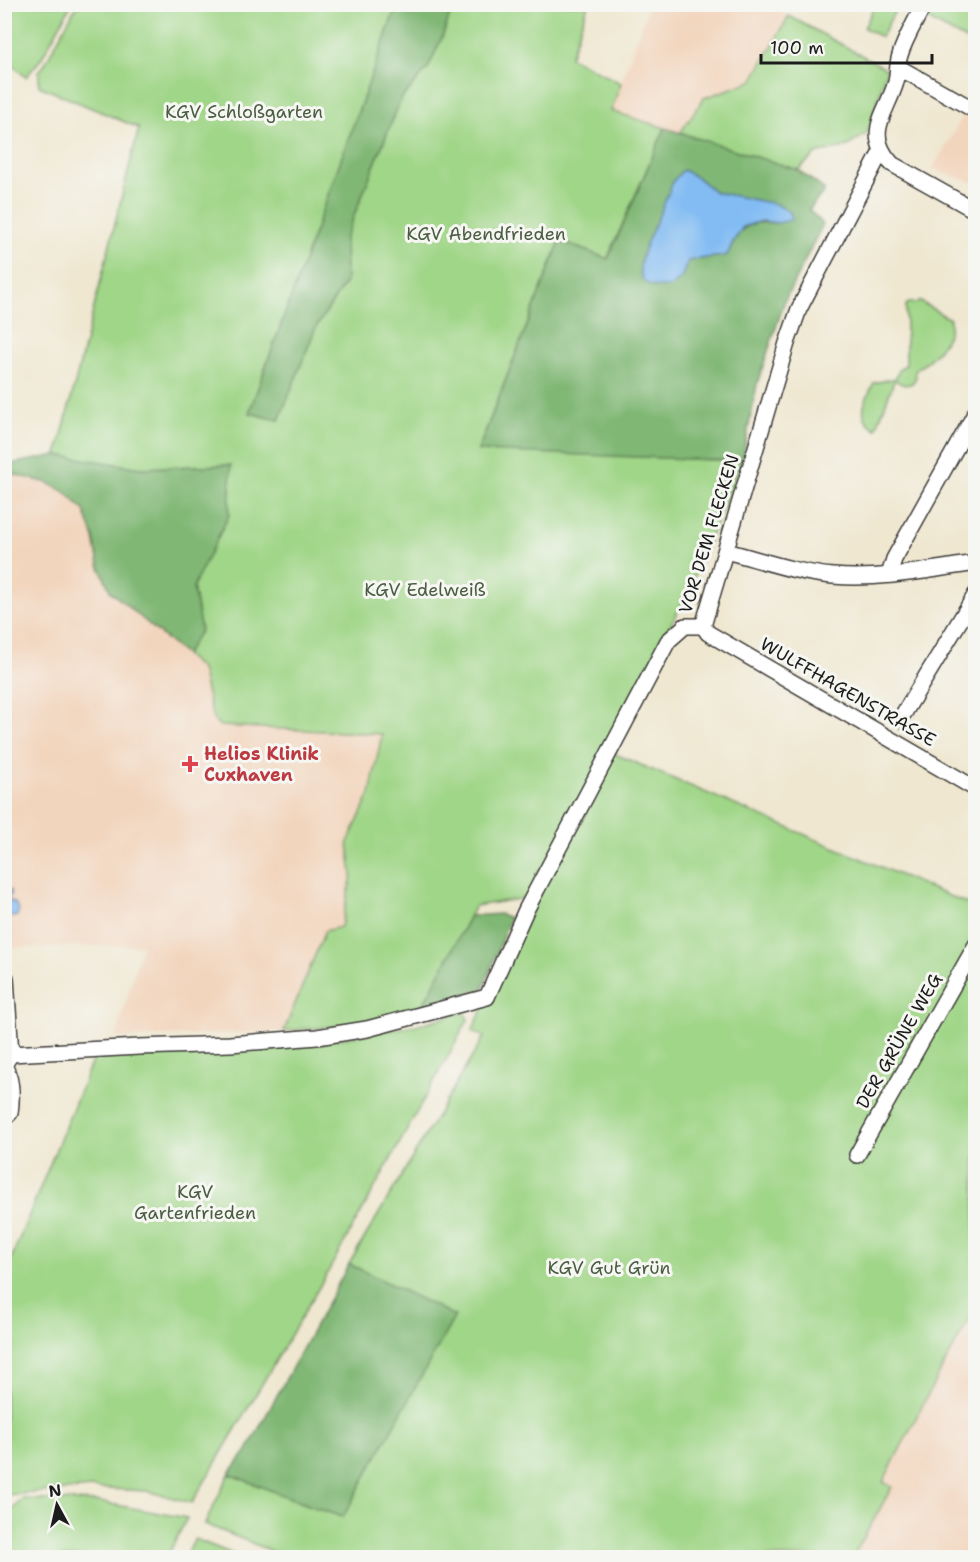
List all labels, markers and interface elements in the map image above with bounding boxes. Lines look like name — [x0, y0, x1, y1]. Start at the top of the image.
scale bar — [761, 27, 932, 65]
text: 100 m — [770, 36, 824, 60]
park label: KGV Schloßgarten — [165, 100, 323, 124]
park label: KGV Abendfrieden — [406, 222, 566, 246]
street label: VOR DEM FLECKEN — [673, 451, 745, 617]
park label: KGV Edelweiß — [364, 578, 486, 602]
street label: WULFFHAGENSTRASSE — [756, 632, 940, 752]
place label: Helios Klinik Cuxhaven — [204, 742, 319, 787]
marker: Helios Klinik Cuxhaven — [181, 755, 199, 773]
street label: DER GRÜNE WEG — [851, 969, 948, 1113]
park label: KGV Gartenfrieden — [134, 1180, 256, 1225]
park label: KGV Gut Grün — [547, 1256, 671, 1280]
north arrow — [27, 1475, 87, 1535]
text: N — [47, 1479, 63, 1502]

